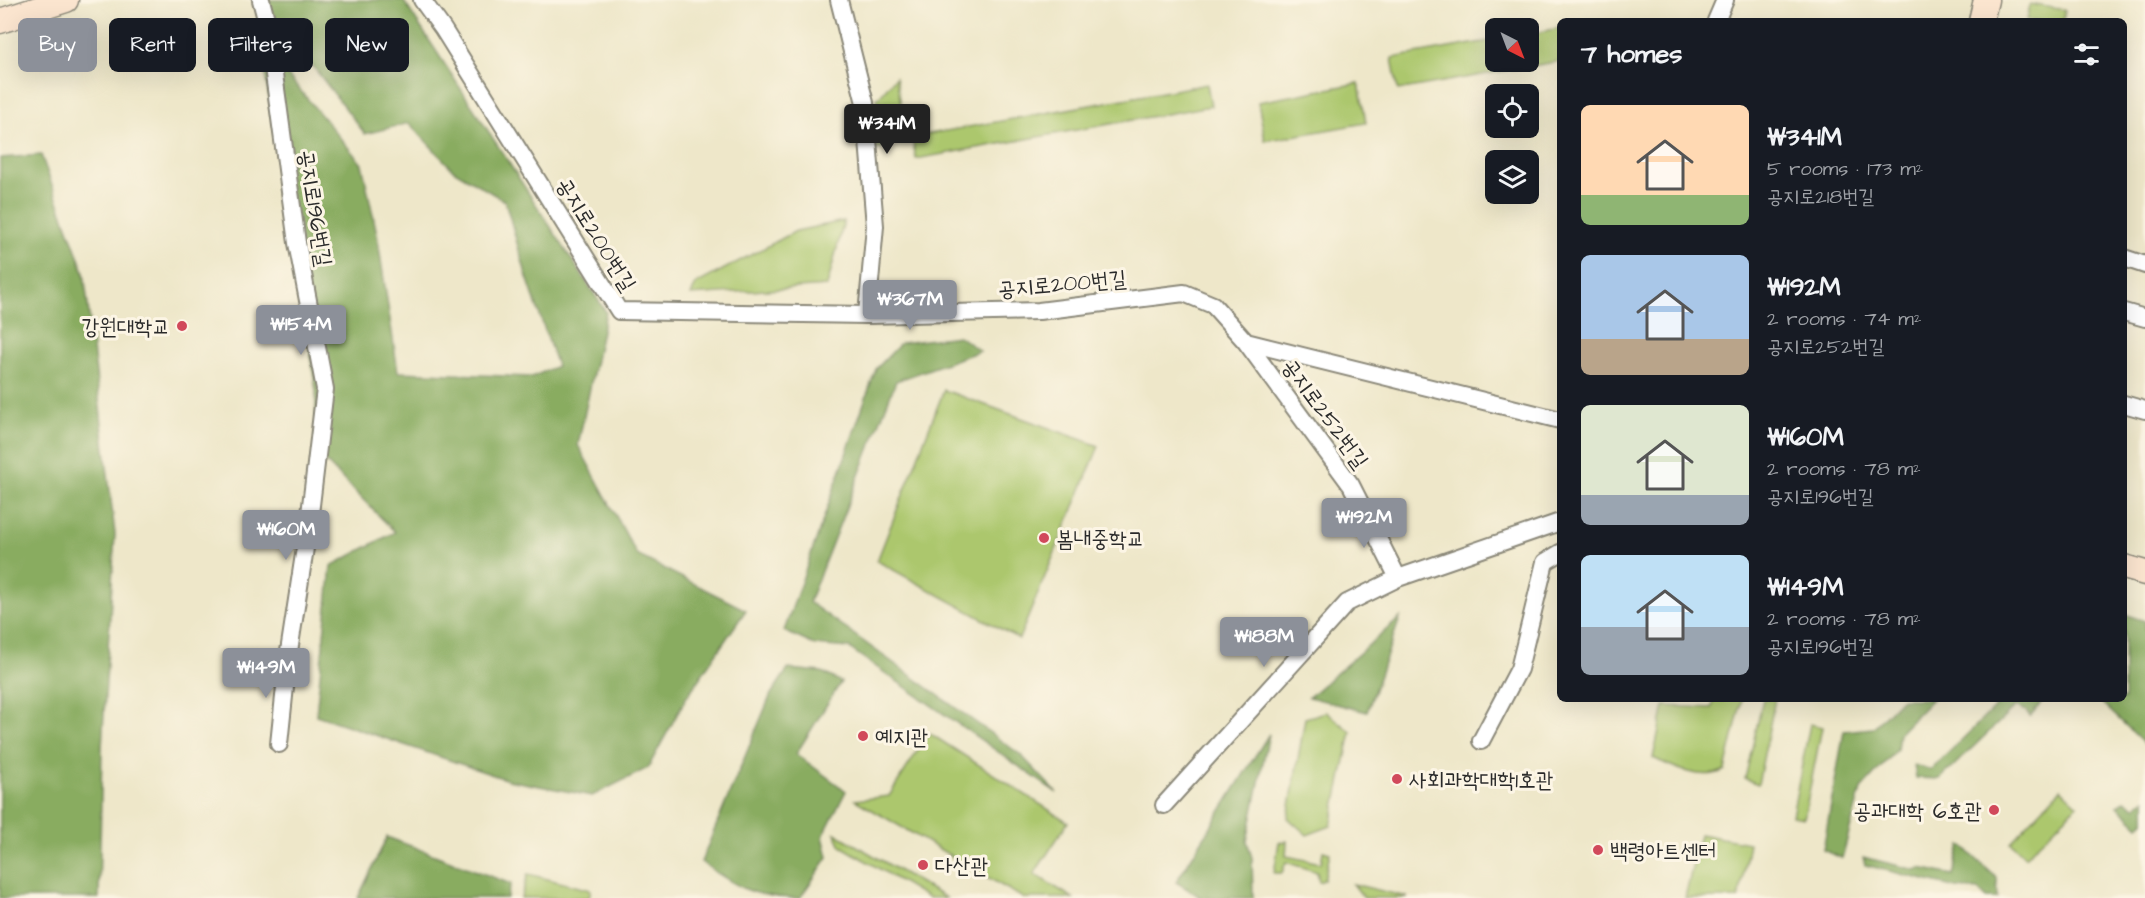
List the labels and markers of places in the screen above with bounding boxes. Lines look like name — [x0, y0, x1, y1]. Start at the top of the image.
pin: ₩341M — [845, 104, 929, 155]
pin: ₩367M — [868, 280, 952, 331]
pin: ₩154M — [259, 305, 343, 356]
place label: 강원대학교 — [81, 312, 170, 343]
marker: 강원대학교 — [175, 319, 189, 333]
pin: ₩192M — [1322, 498, 1406, 549]
pin: ₩160M — [244, 510, 328, 561]
place label: 봄내중학교 — [1056, 524, 1145, 555]
marker: 봄내중학교 — [1037, 531, 1051, 545]
pin: ₩188M — [1222, 617, 1306, 668]
pin: ₩149M — [224, 648, 308, 699]
place label: 예지관 — [875, 722, 928, 753]
marker: 예지관 — [856, 729, 870, 743]
place label: 사회과학대학1호관 — [1409, 765, 1553, 796]
marker: 사회과학대학1호관 — [1390, 772, 1404, 786]
place label: 공과대학 6호관 — [1853, 796, 1982, 827]
marker: 공과대학 6호관 — [1987, 803, 2001, 817]
place label: 백령아트센터 — [1610, 836, 1716, 867]
marker: 백령아트센터 — [1591, 843, 1605, 857]
place label: 다산관 — [935, 851, 988, 882]
marker: 다산관 — [916, 858, 930, 872]

